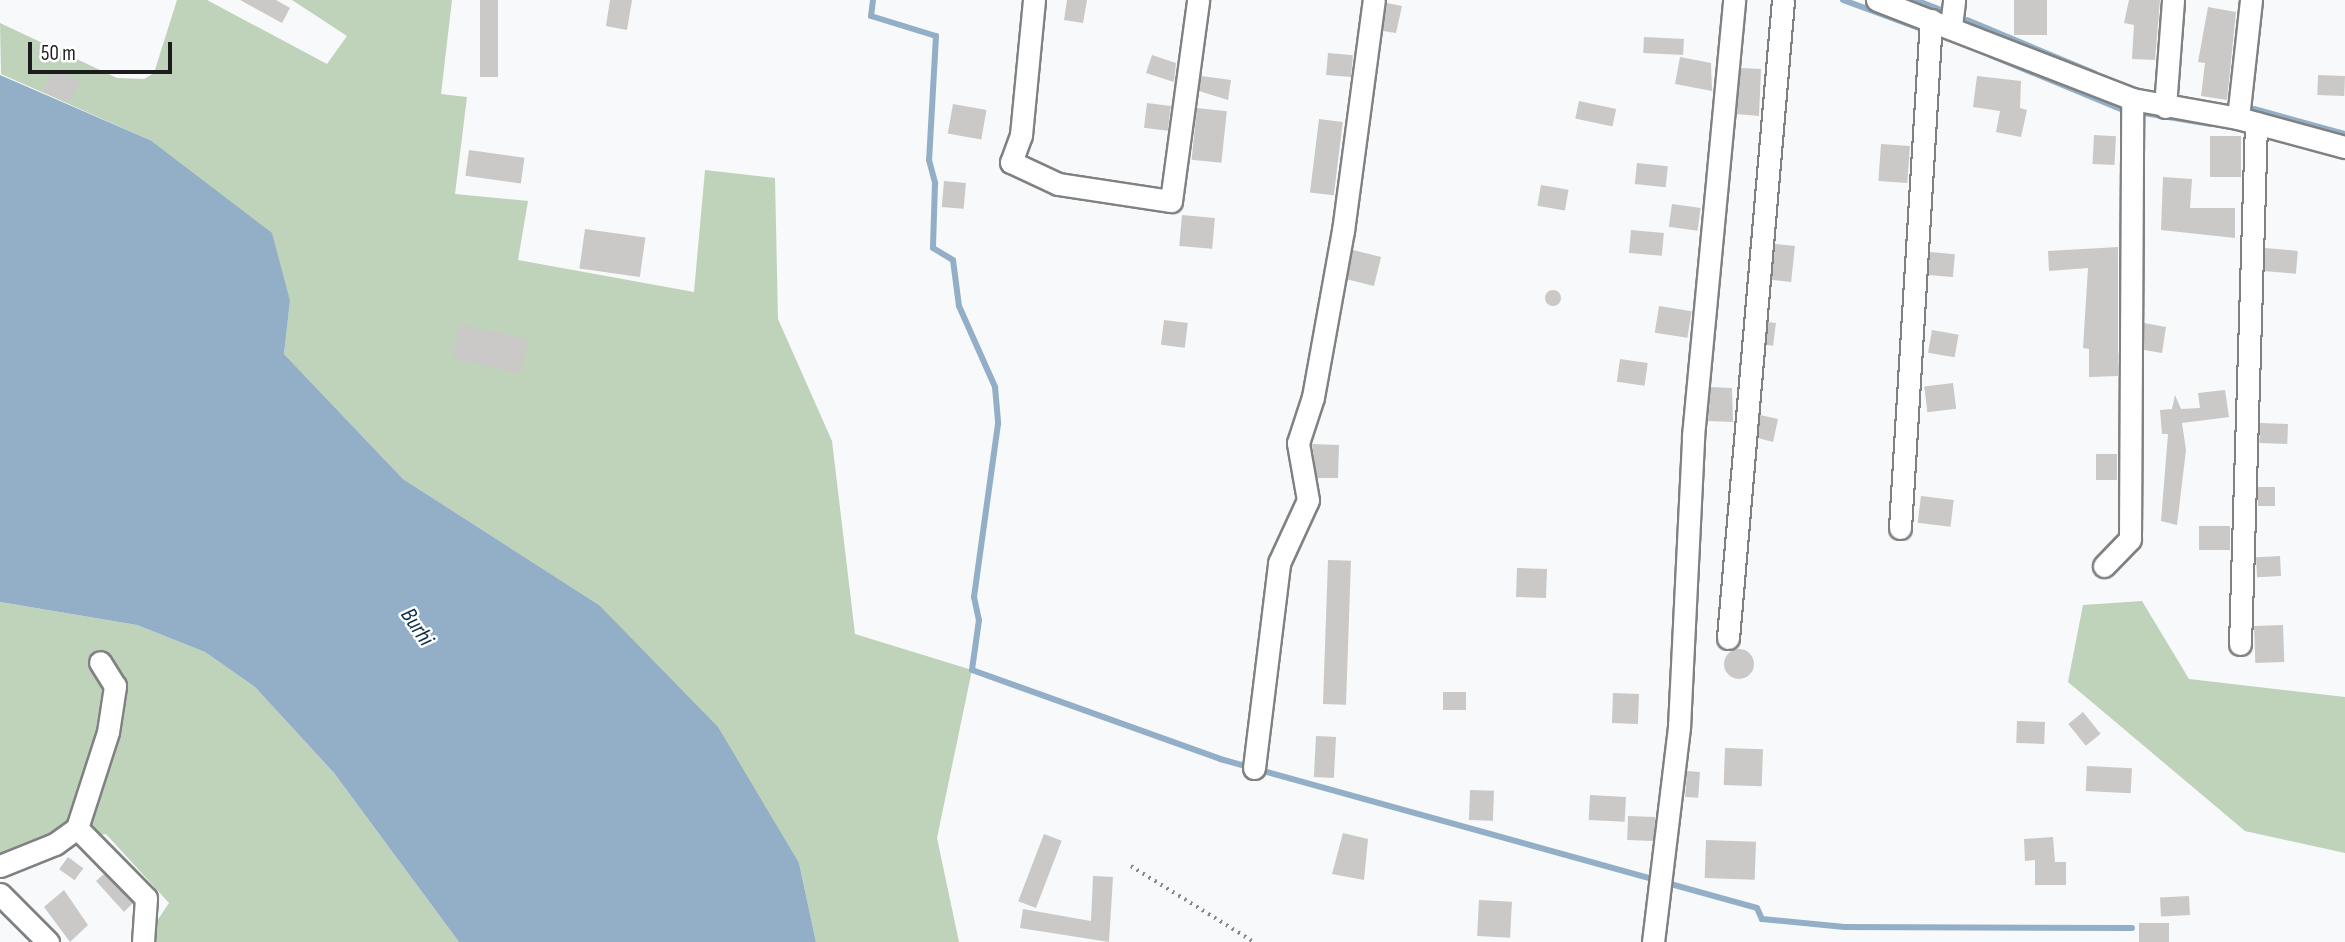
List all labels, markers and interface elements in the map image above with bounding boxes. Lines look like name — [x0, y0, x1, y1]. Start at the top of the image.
scale bar — [32, 28, 175, 72]
text: 50 m — [41, 41, 76, 66]
water label: Burhi — [394, 603, 440, 651]

